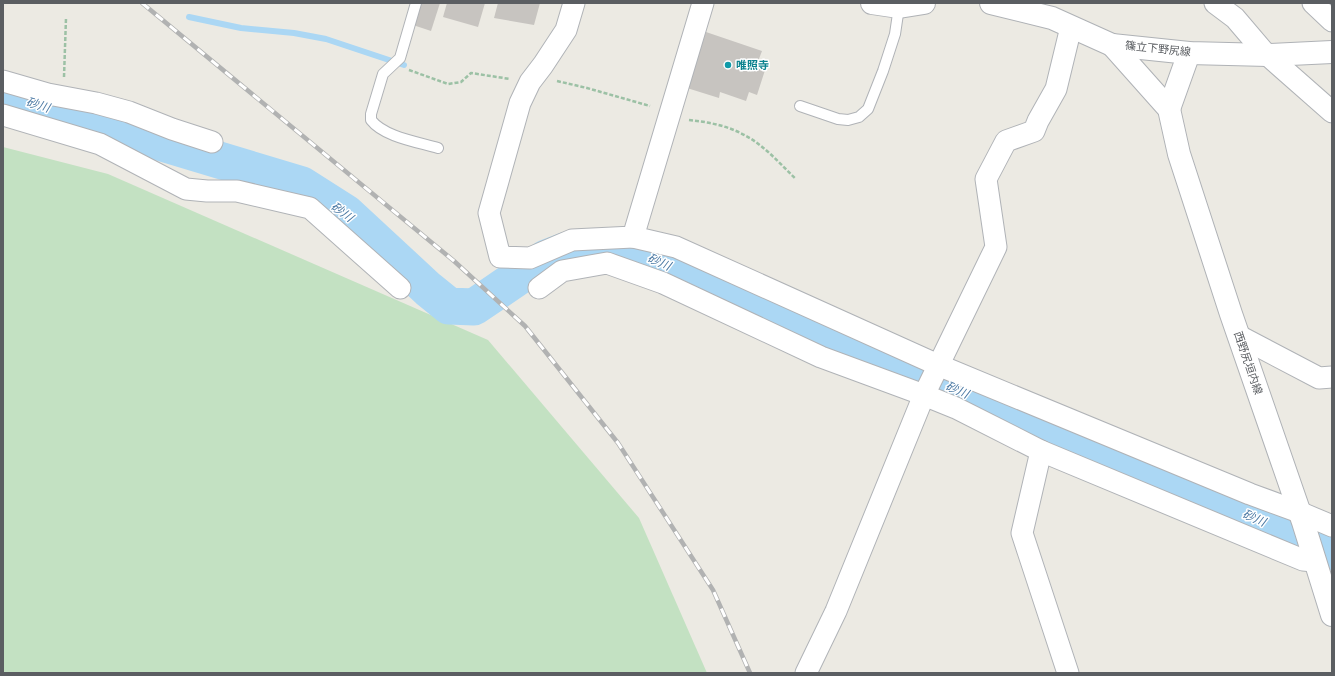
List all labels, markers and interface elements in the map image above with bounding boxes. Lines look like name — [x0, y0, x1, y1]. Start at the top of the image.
street label: 篠立下野尻線 — [1125, 39, 1191, 59]
place label: 唯照寺 — [736, 59, 769, 72]
marker: 唯照寺 — [723, 60, 733, 70]
water label: 砂川 — [24, 95, 53, 116]
water label: 砂川 — [328, 199, 357, 226]
water label: 砂川 — [645, 251, 675, 274]
street label: 西野尻垣内線 — [1231, 330, 1265, 396]
water label: 砂川 — [943, 379, 973, 402]
water label: 砂川 — [1240, 507, 1270, 530]

